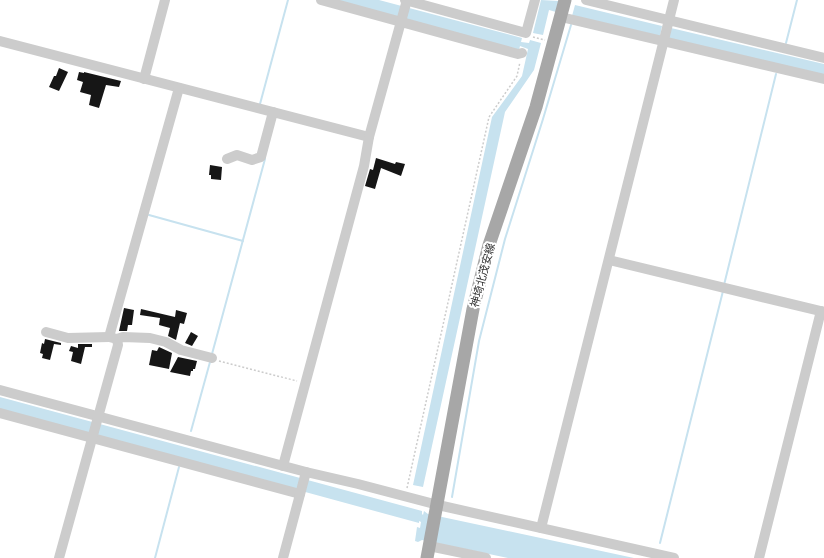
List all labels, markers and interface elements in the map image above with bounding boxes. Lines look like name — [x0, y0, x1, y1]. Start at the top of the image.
street label: 神埼北茂安線 — [467, 241, 497, 309]

